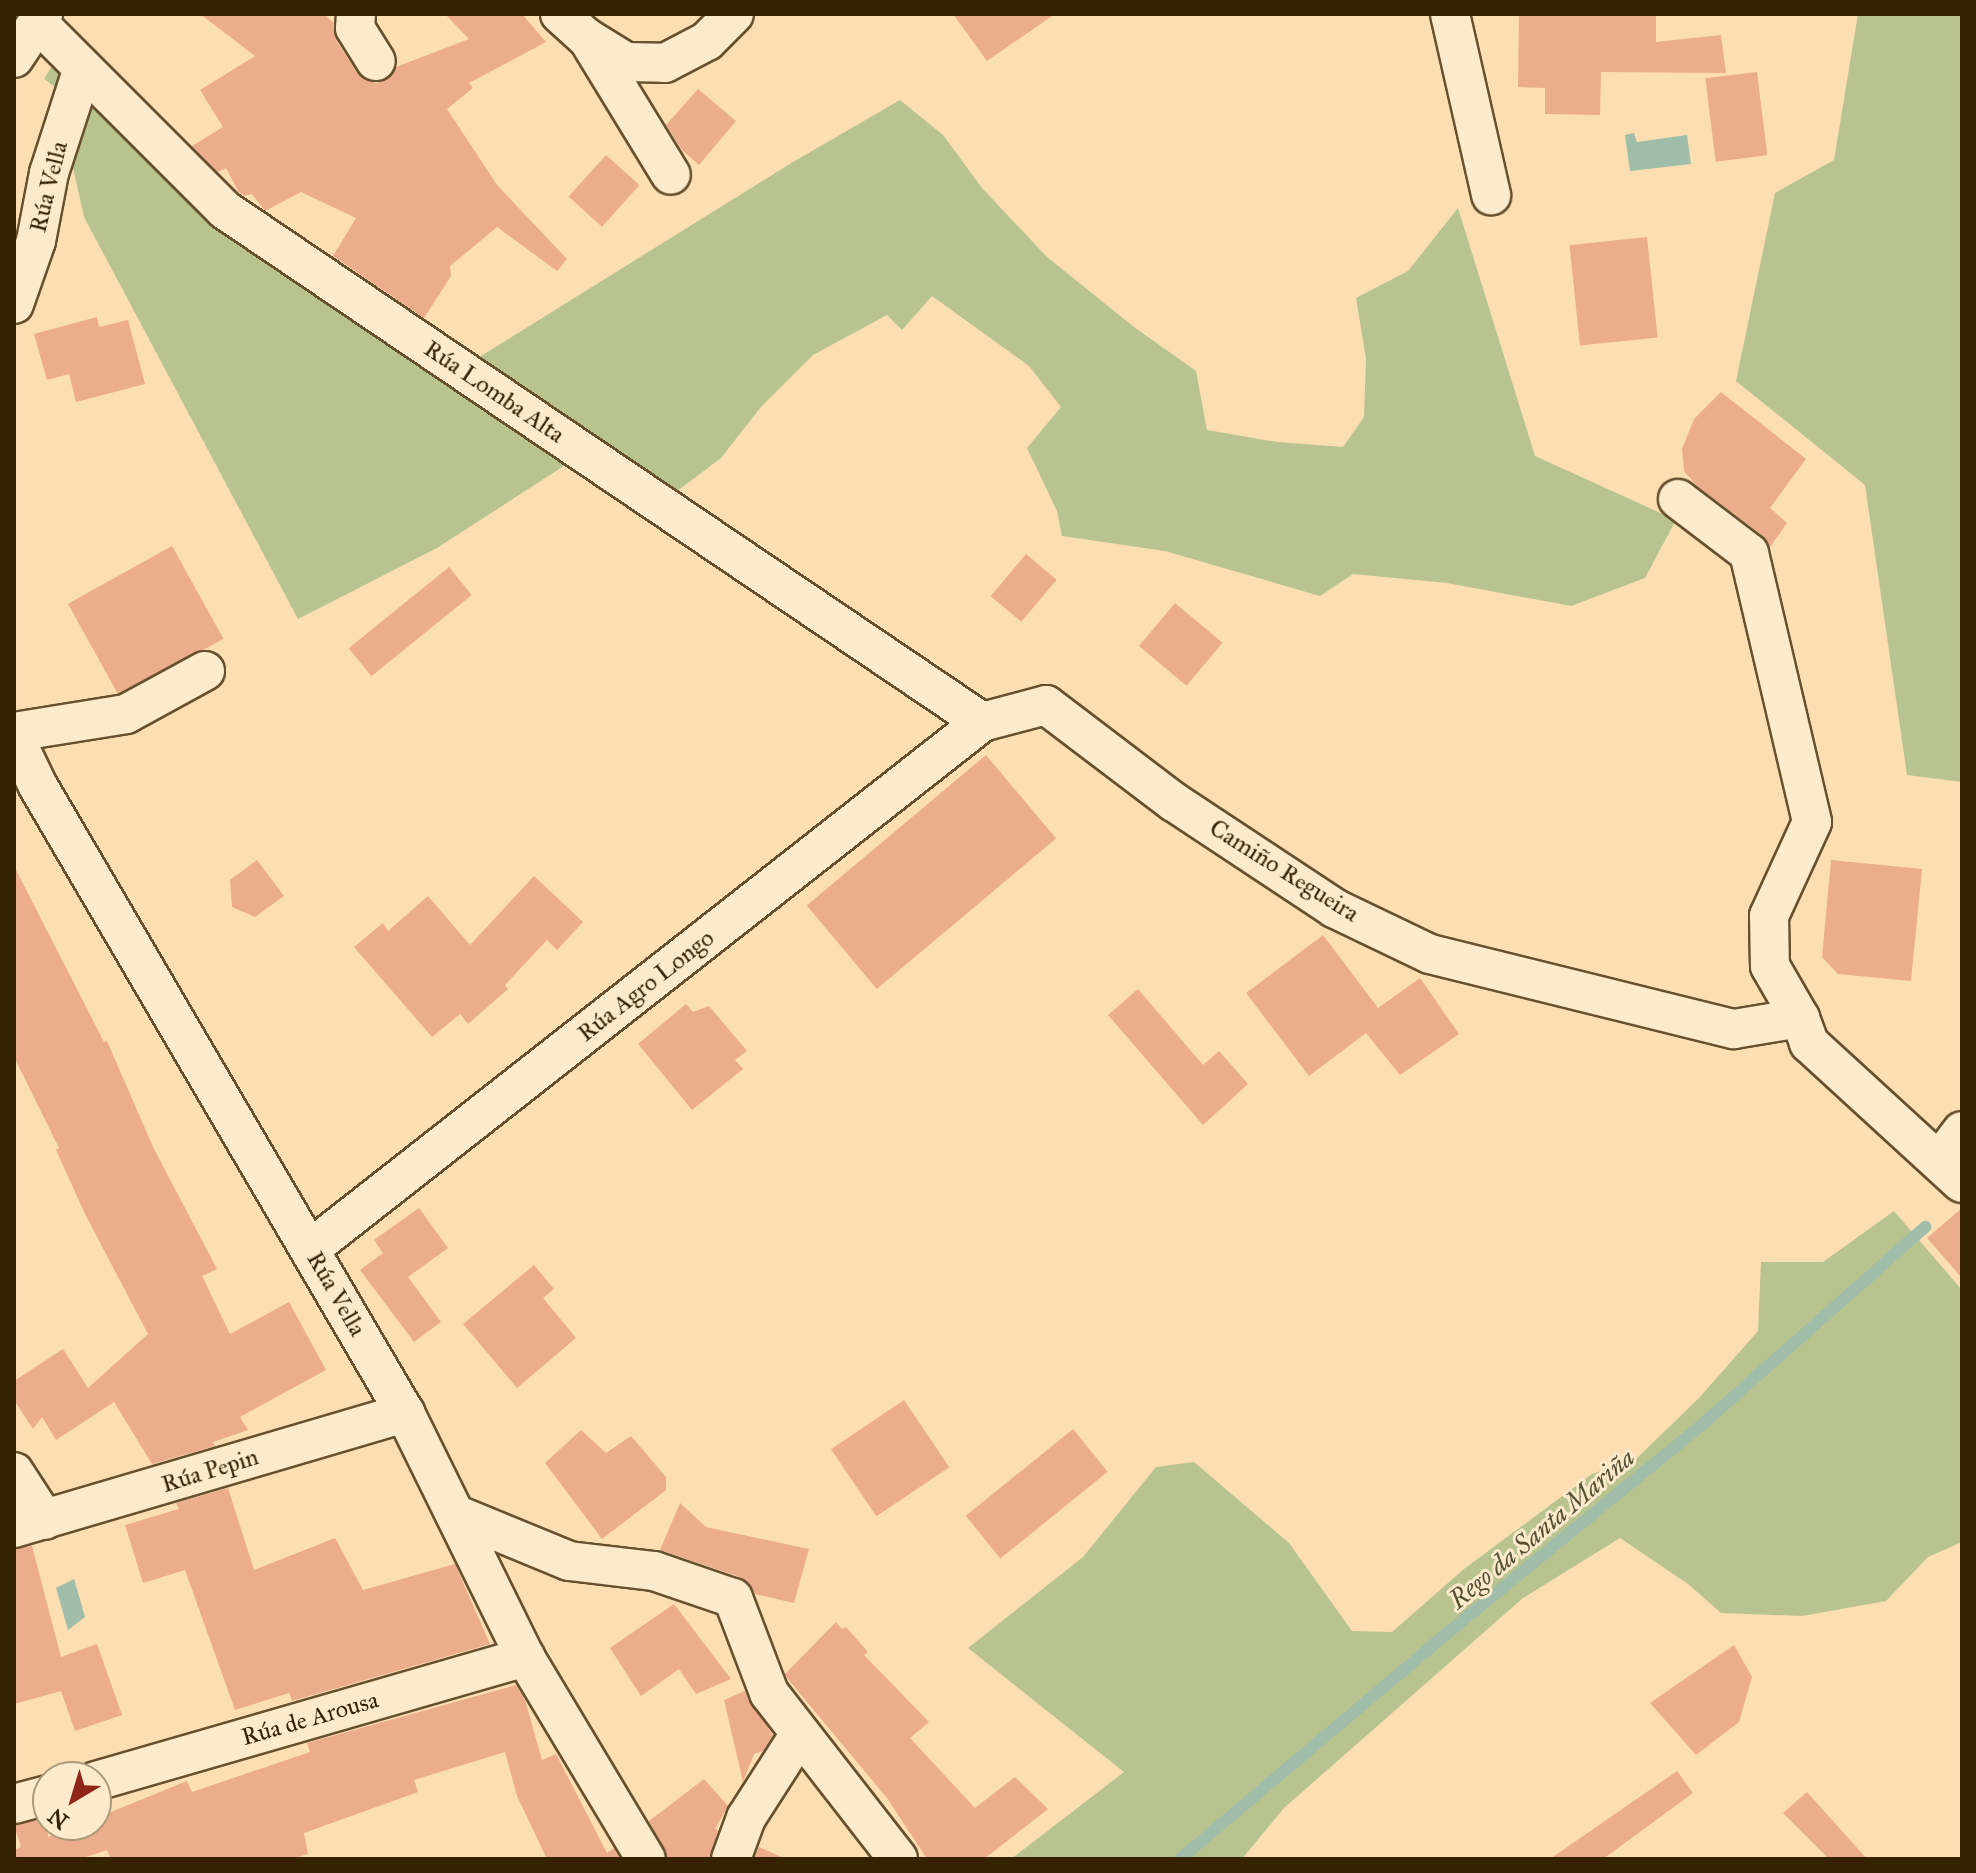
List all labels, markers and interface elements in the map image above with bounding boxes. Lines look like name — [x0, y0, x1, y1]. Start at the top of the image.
street label: Rúa Vella — [24, 138, 74, 236]
street label: Rúa Lomba Alta — [418, 335, 570, 449]
street label: Camiño Regueira — [1204, 814, 1364, 928]
street label: Rúa Agro Longo — [572, 924, 720, 1048]
street label: Rúa Vella — [300, 1247, 372, 1341]
water label: Rego da Santa Mariña — [1443, 1442, 1641, 1616]
street label: Rúa Pepin — [158, 1443, 262, 1499]
street label: Rúa de Arousa — [238, 1686, 382, 1752]
north arrow — [32, 1761, 112, 1841]
text: N — [42, 1802, 74, 1835]

